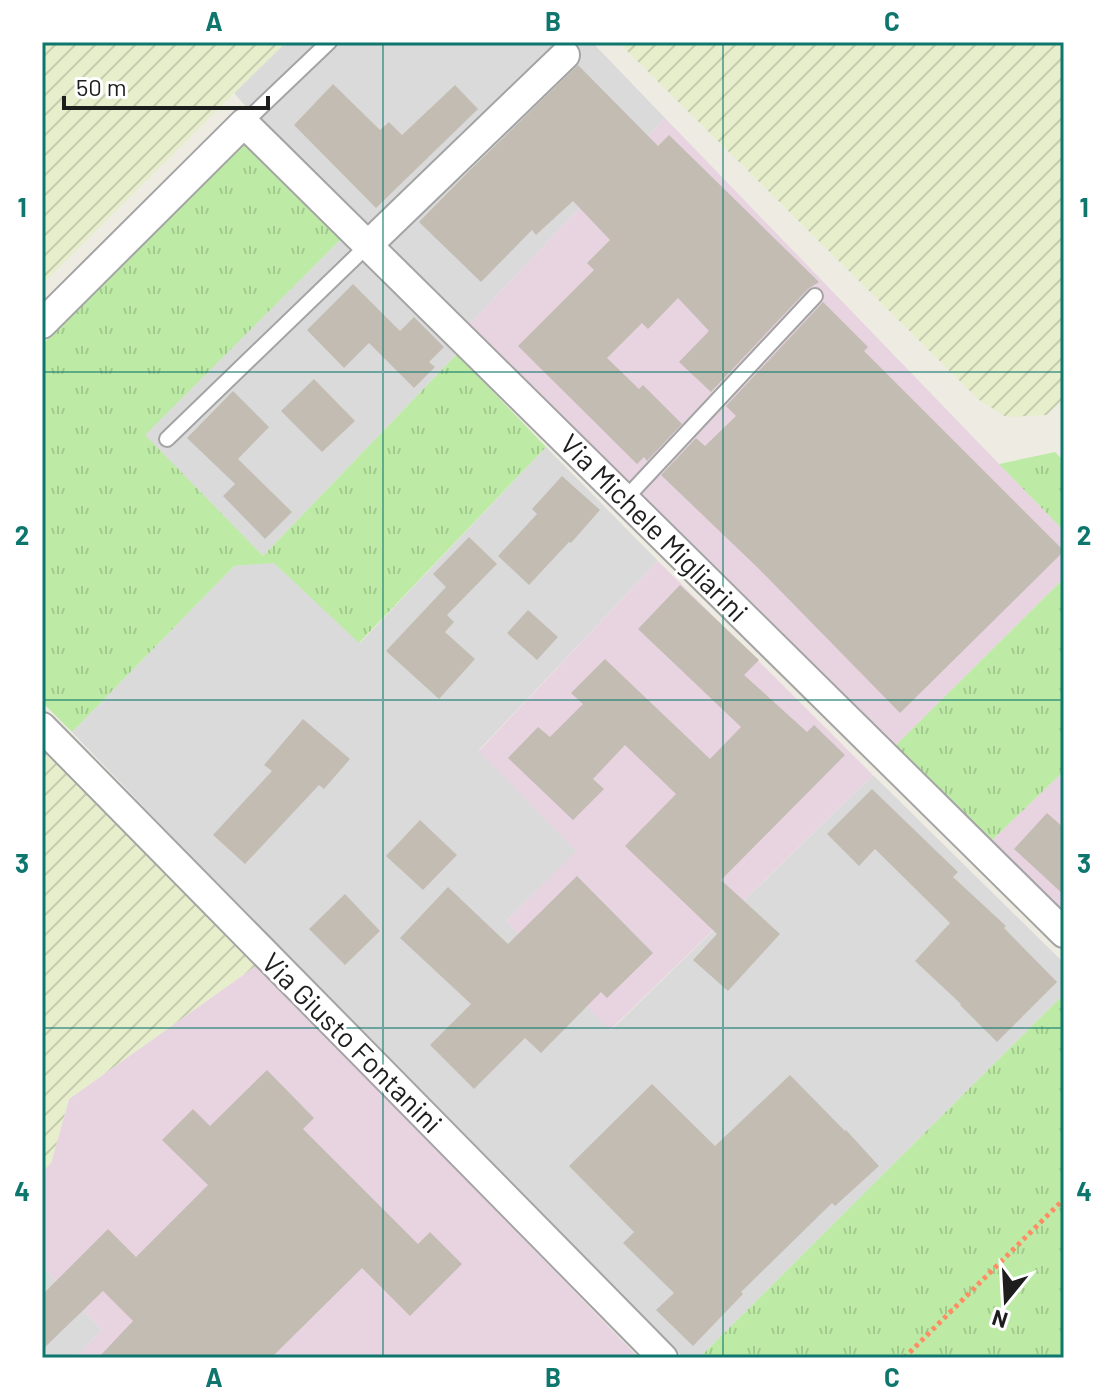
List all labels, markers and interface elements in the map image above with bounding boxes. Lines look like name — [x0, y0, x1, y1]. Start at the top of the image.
text: A — [205, 5, 223, 36]
text: B — [545, 5, 561, 36]
text: C — [884, 5, 900, 36]
scale bar — [64, 60, 268, 110]
text: 50 m — [76, 72, 127, 101]
text: 1 — [17, 191, 27, 222]
text: 1 — [1079, 191, 1089, 222]
street label: Via Michele Migliarini — [554, 426, 756, 628]
text: 2 — [15, 519, 29, 550]
text: 2 — [1077, 519, 1091, 550]
text: 3 — [15, 847, 29, 878]
text: 3 — [1077, 847, 1091, 878]
street label: Via Giusto Fontanini — [255, 945, 450, 1140]
text: 4 — [14, 1175, 30, 1206]
text: 4 — [1076, 1175, 1092, 1206]
north arrow — [966, 1260, 1046, 1340]
text: N — [989, 1305, 1010, 1335]
text: A — [205, 1361, 223, 1392]
text: B — [545, 1361, 561, 1392]
text: C — [884, 1361, 900, 1392]

